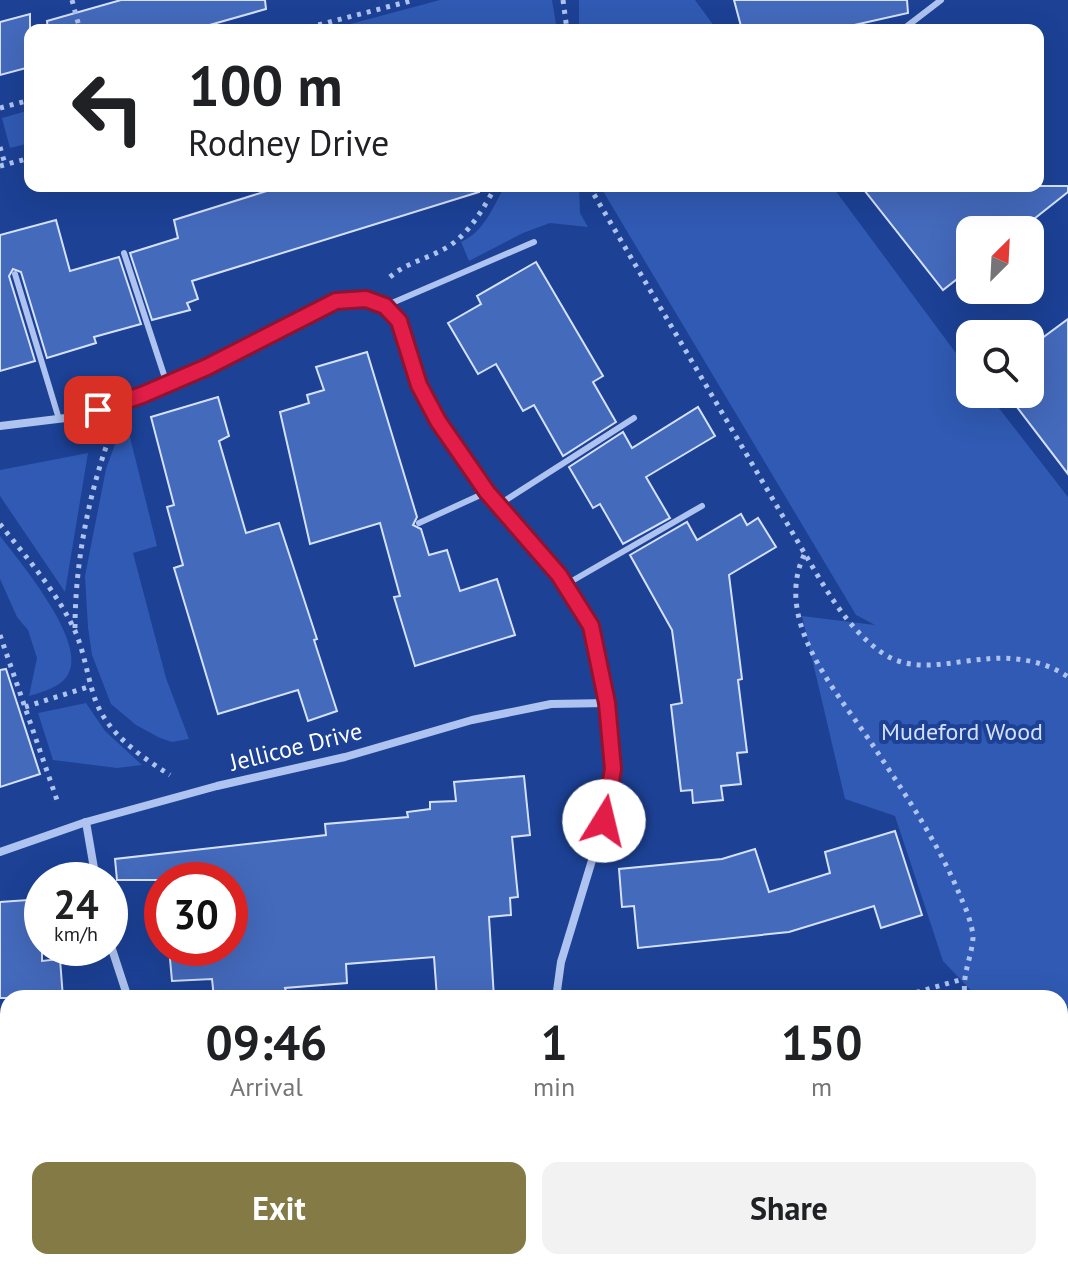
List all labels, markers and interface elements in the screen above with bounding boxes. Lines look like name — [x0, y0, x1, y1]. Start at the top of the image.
text: 100 m — [188, 49, 343, 121]
icon: left — [56, 56, 160, 160]
text: Rodney Drive — [188, 119, 389, 166]
north arrow — [956, 216, 1044, 304]
map controls — [956, 216, 1044, 408]
button: search — [956, 320, 1044, 408]
pin — [64, 376, 132, 444]
icon: arrive — [76, 388, 120, 432]
street label: Jellicoe Drive — [226, 715, 365, 778]
park label: Mudeford Wood — [881, 716, 1043, 747]
position arrow — [562, 779, 646, 863]
speed limit sign: 30 — [144, 862, 248, 966]
text: 24 — [53, 878, 99, 930]
text: km/h — [54, 921, 98, 947]
text: 09:46 — [206, 1011, 327, 1073]
text: 1 — [540, 1011, 568, 1073]
text: 150 — [781, 1011, 862, 1073]
text: Arrival — [230, 1070, 303, 1103]
text: min — [533, 1070, 575, 1103]
text: m — [811, 1070, 832, 1103]
button: Exit — [32, 1162, 526, 1254]
button: Share — [542, 1162, 1036, 1254]

